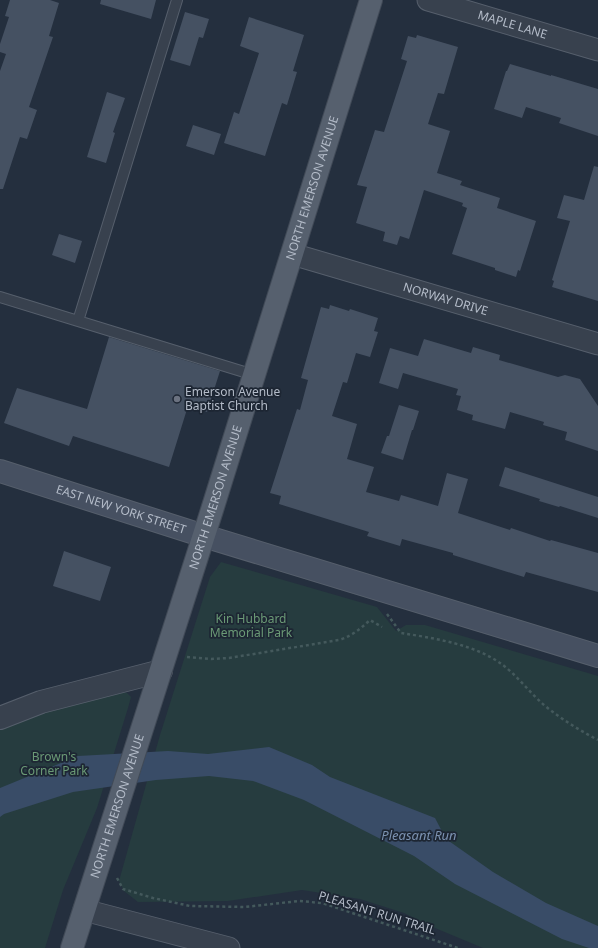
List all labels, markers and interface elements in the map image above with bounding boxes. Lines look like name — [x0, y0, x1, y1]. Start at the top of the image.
street label: MAPLE LANE — [476, 6, 549, 43]
street label: NORTH EMERSON AVENUE — [281, 114, 342, 262]
street label: NORWAY DRIVE — [401, 278, 490, 319]
place label: Emerson Avenue Baptist Church — [185, 383, 281, 414]
marker: Emerson Avenue Baptist Church — [172, 394, 182, 404]
street label: NORTH EMERSON AVENUE — [185, 423, 246, 571]
street label: EAST NEW YORK STREET — [54, 480, 189, 538]
park label: Kin Hubbard Memorial Park — [210, 610, 293, 641]
street label: NORTH EMERSON AVENUE — [86, 732, 148, 880]
park label: Brown's Corner Park — [20, 748, 88, 779]
water label: Pleasant Run — [381, 826, 457, 844]
street label: PLEASANT RUN TRAIL — [316, 887, 438, 938]

